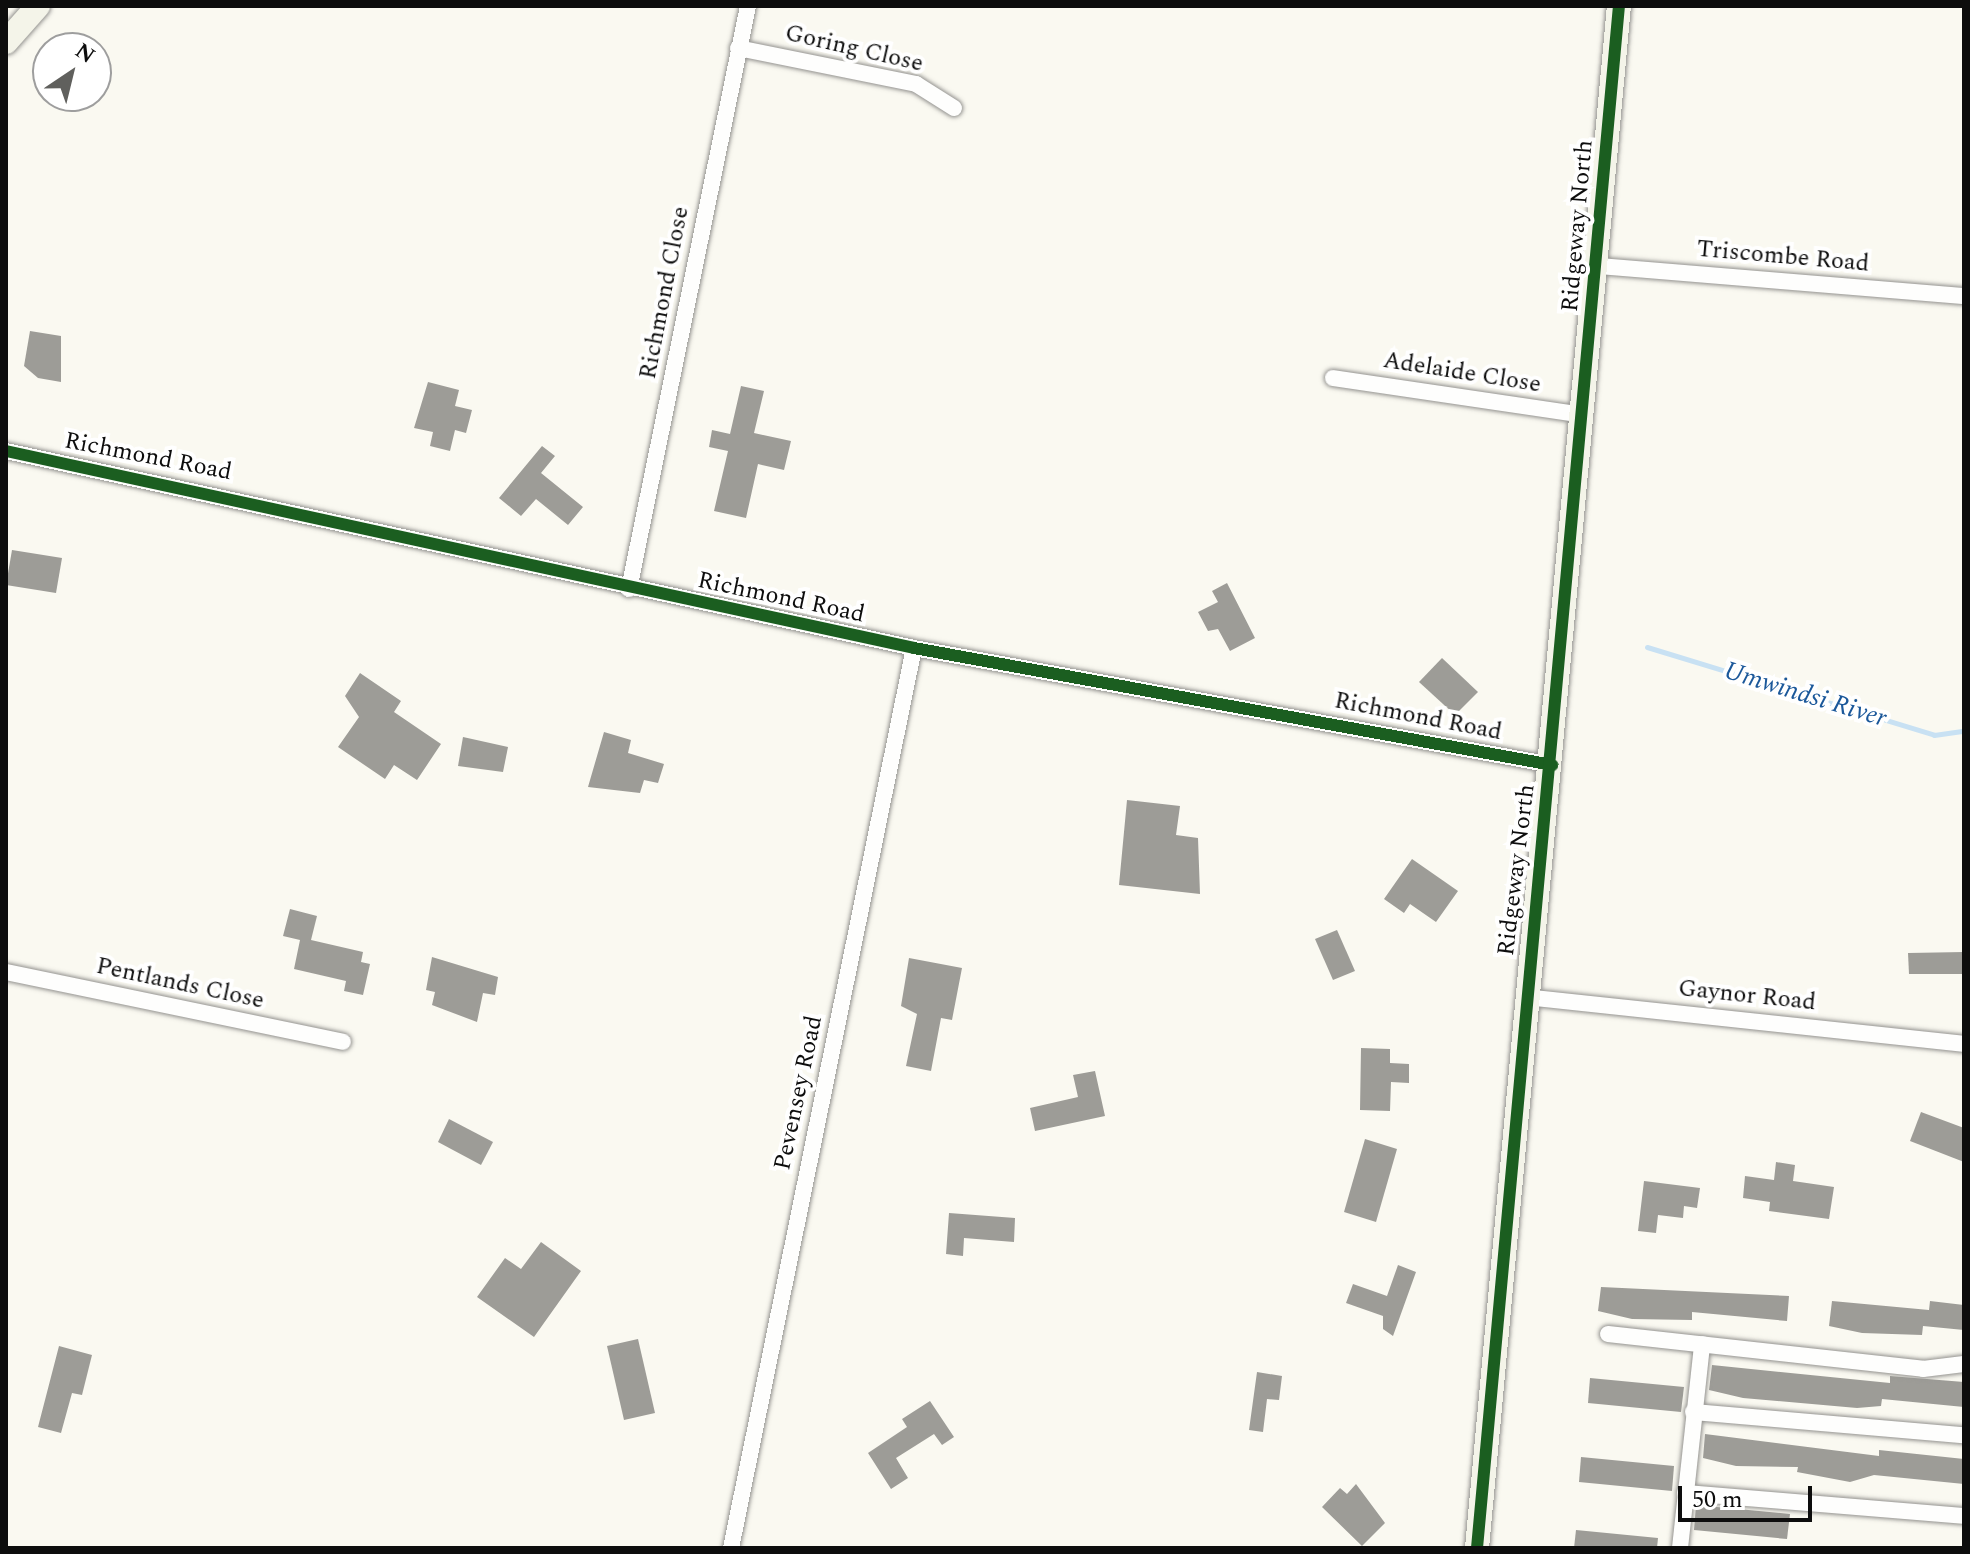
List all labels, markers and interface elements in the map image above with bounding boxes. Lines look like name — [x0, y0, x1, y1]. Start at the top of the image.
street label: Goring Close — [782, 19, 926, 79]
north arrow — [32, 32, 112, 112]
text: N — [68, 35, 102, 72]
street label: Ridgeway North — [1556, 139, 1600, 313]
street label: Richmond Close — [634, 204, 696, 382]
street label: Triscombe Road — [1696, 235, 1870, 279]
street label: Adelaide Close — [1381, 346, 1543, 400]
street label: Richmond Road — [62, 427, 234, 487]
street label: Richmond Road — [695, 566, 867, 630]
water label: Umwindsi River — [1720, 655, 1890, 735]
street label: Richmond Road — [1332, 687, 1504, 747]
street label: Ridgeway North — [1492, 783, 1542, 957]
street label: Pentlands Close — [93, 952, 267, 1016]
street label: Gaynor Road — [1677, 974, 1817, 1018]
street label: Pevensey Road — [769, 1013, 829, 1173]
scale bar — [1682, 1470, 1816, 1520]
text: 50 m — [1692, 1482, 1743, 1518]

